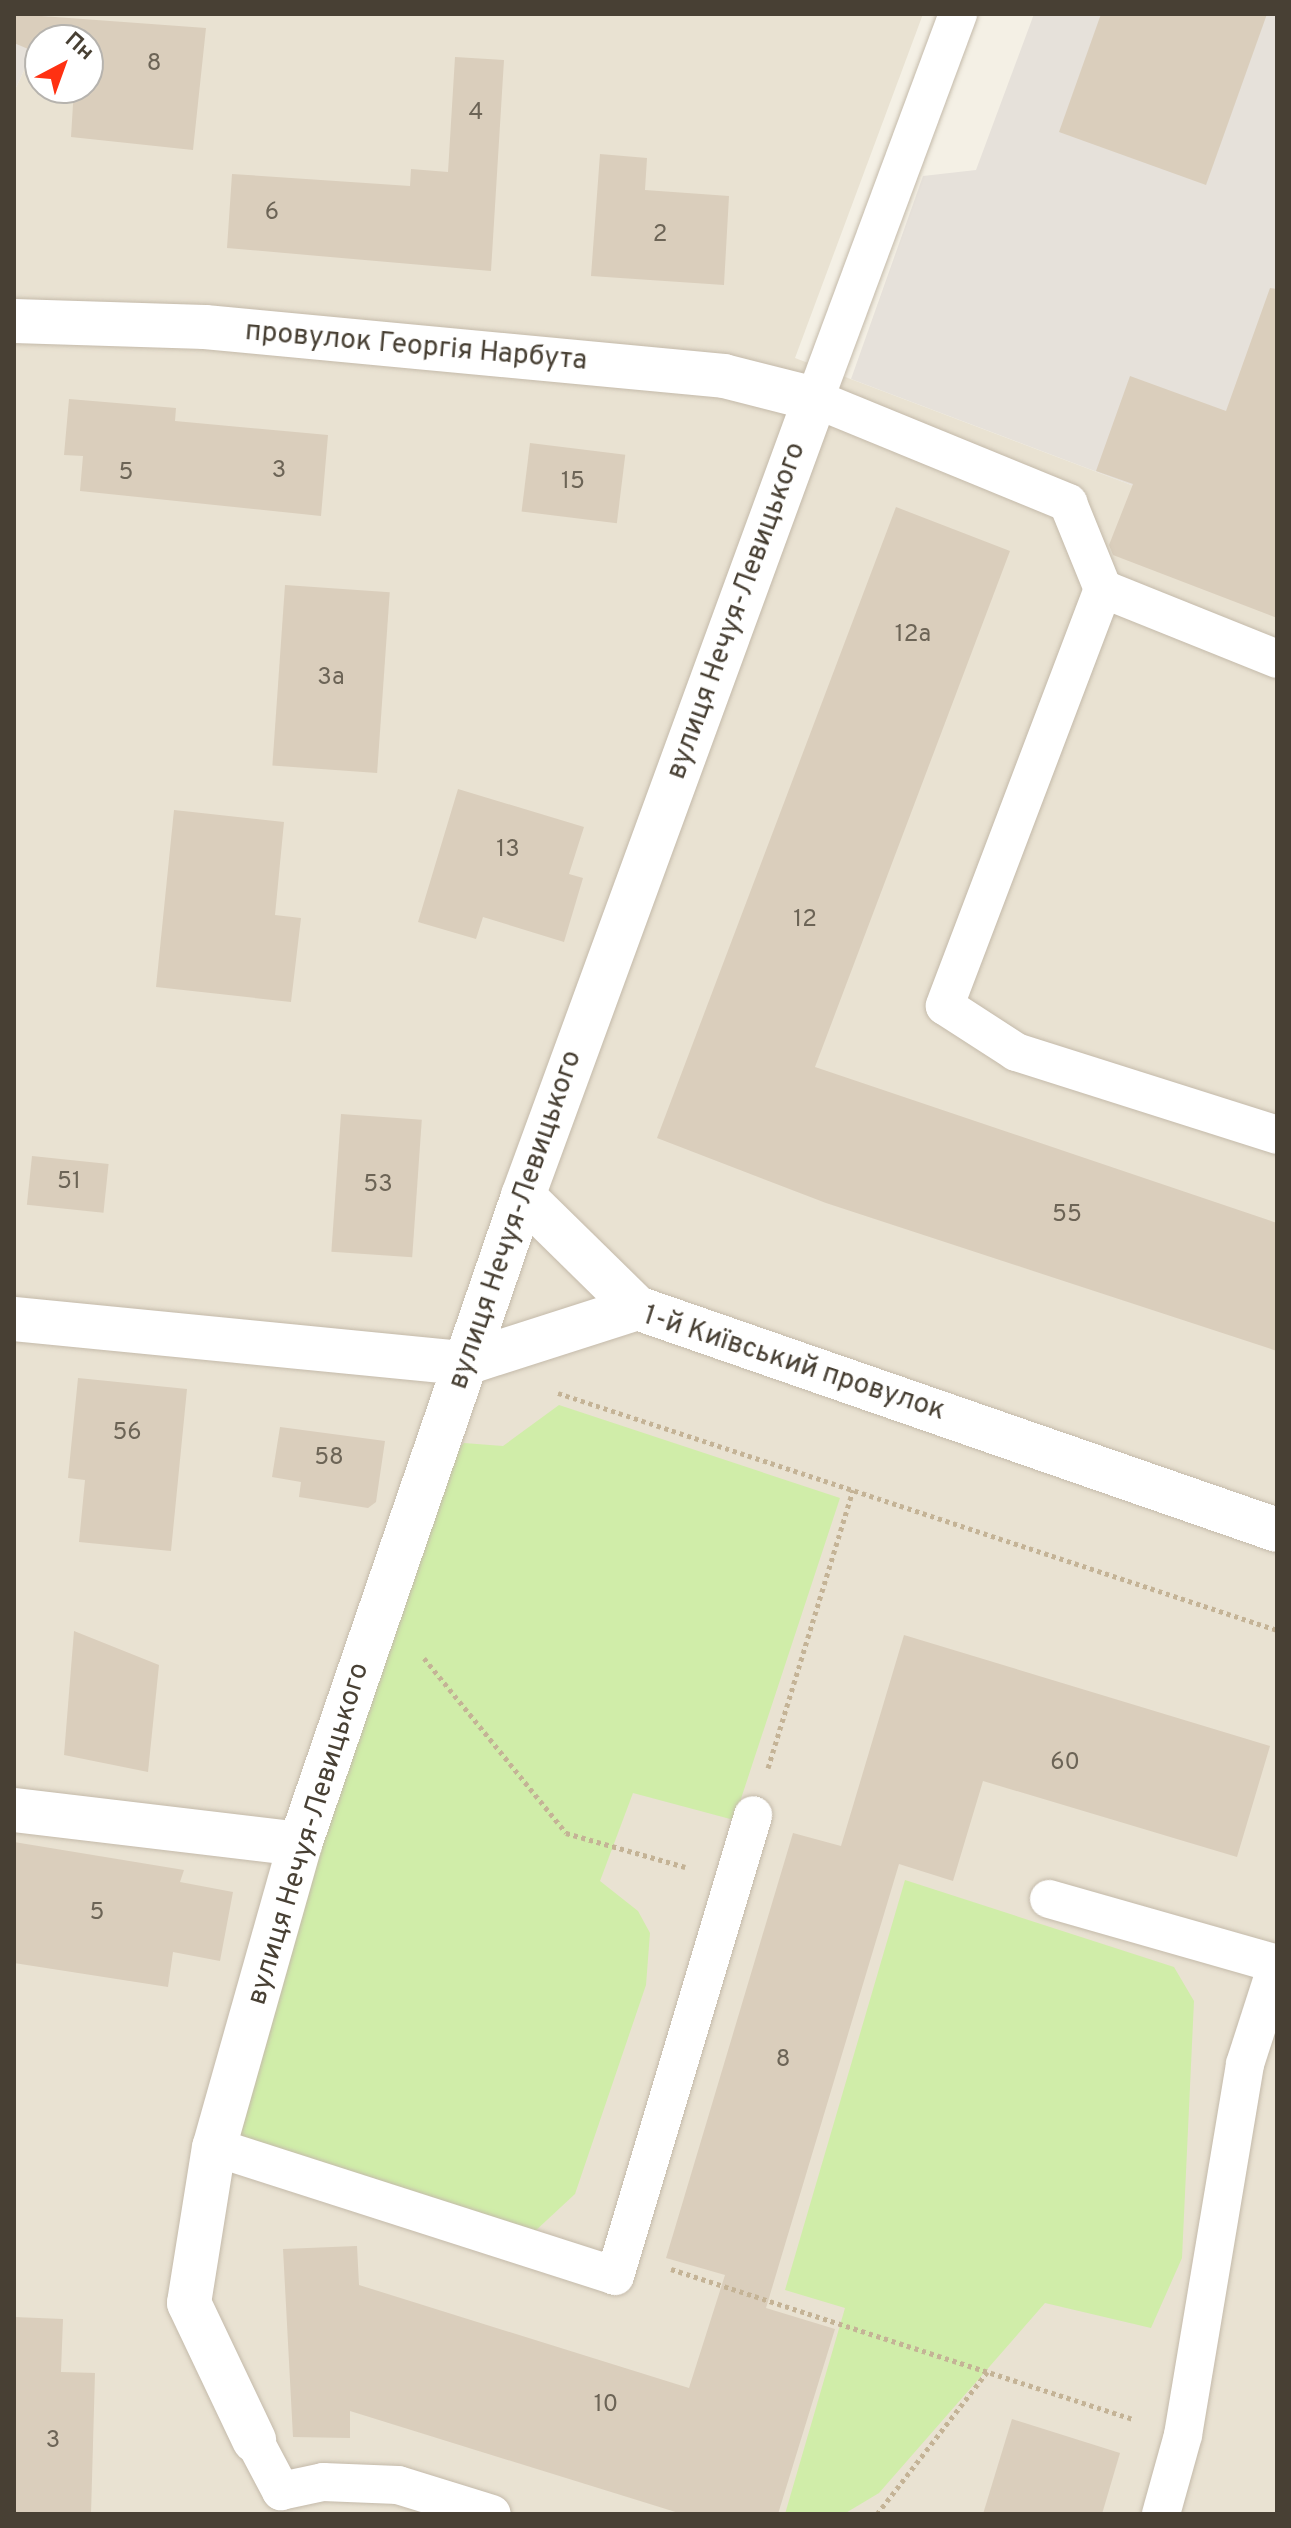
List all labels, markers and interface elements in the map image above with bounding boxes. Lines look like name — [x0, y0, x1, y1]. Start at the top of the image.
north arrow — [24, 24, 104, 104]
text: Пн — [59, 27, 99, 67]
house number: 8 — [147, 51, 161, 79]
house number: 4 — [469, 100, 483, 128]
house number: 6 — [265, 200, 279, 228]
house number: 2 — [653, 222, 667, 250]
street label: провулок Георгія Нарбута — [244, 315, 588, 379]
street label: вулиця Нечуя-Левицького — [660, 438, 814, 784]
house number: 3 — [272, 458, 286, 486]
house number: 5 — [119, 460, 133, 488]
house number: 15 — [561, 469, 585, 497]
house number: 12а — [895, 622, 931, 650]
house number: 3а — [317, 665, 345, 693]
house number: 13 — [496, 837, 520, 865]
house number: 12 — [793, 907, 817, 935]
street label: вулиця Нечуя-Левицького — [442, 1046, 590, 1394]
house number: 51 — [57, 1169, 81, 1197]
house number: 53 — [363, 1172, 393, 1200]
house number: 55 — [1052, 1202, 1082, 1230]
street label: 1-й Київський провулок — [639, 1299, 949, 1429]
house number: 56 — [112, 1420, 142, 1448]
house number: 58 — [314, 1445, 344, 1473]
street label: вулиця Нечуя-Левицького — [241, 1659, 377, 2009]
house number: 60 — [1050, 1750, 1080, 1778]
house number: 5 — [90, 1900, 104, 1928]
house number: 8 — [776, 2047, 790, 2075]
house number: 10 — [594, 2392, 618, 2420]
house number: 3 — [46, 2428, 60, 2456]

